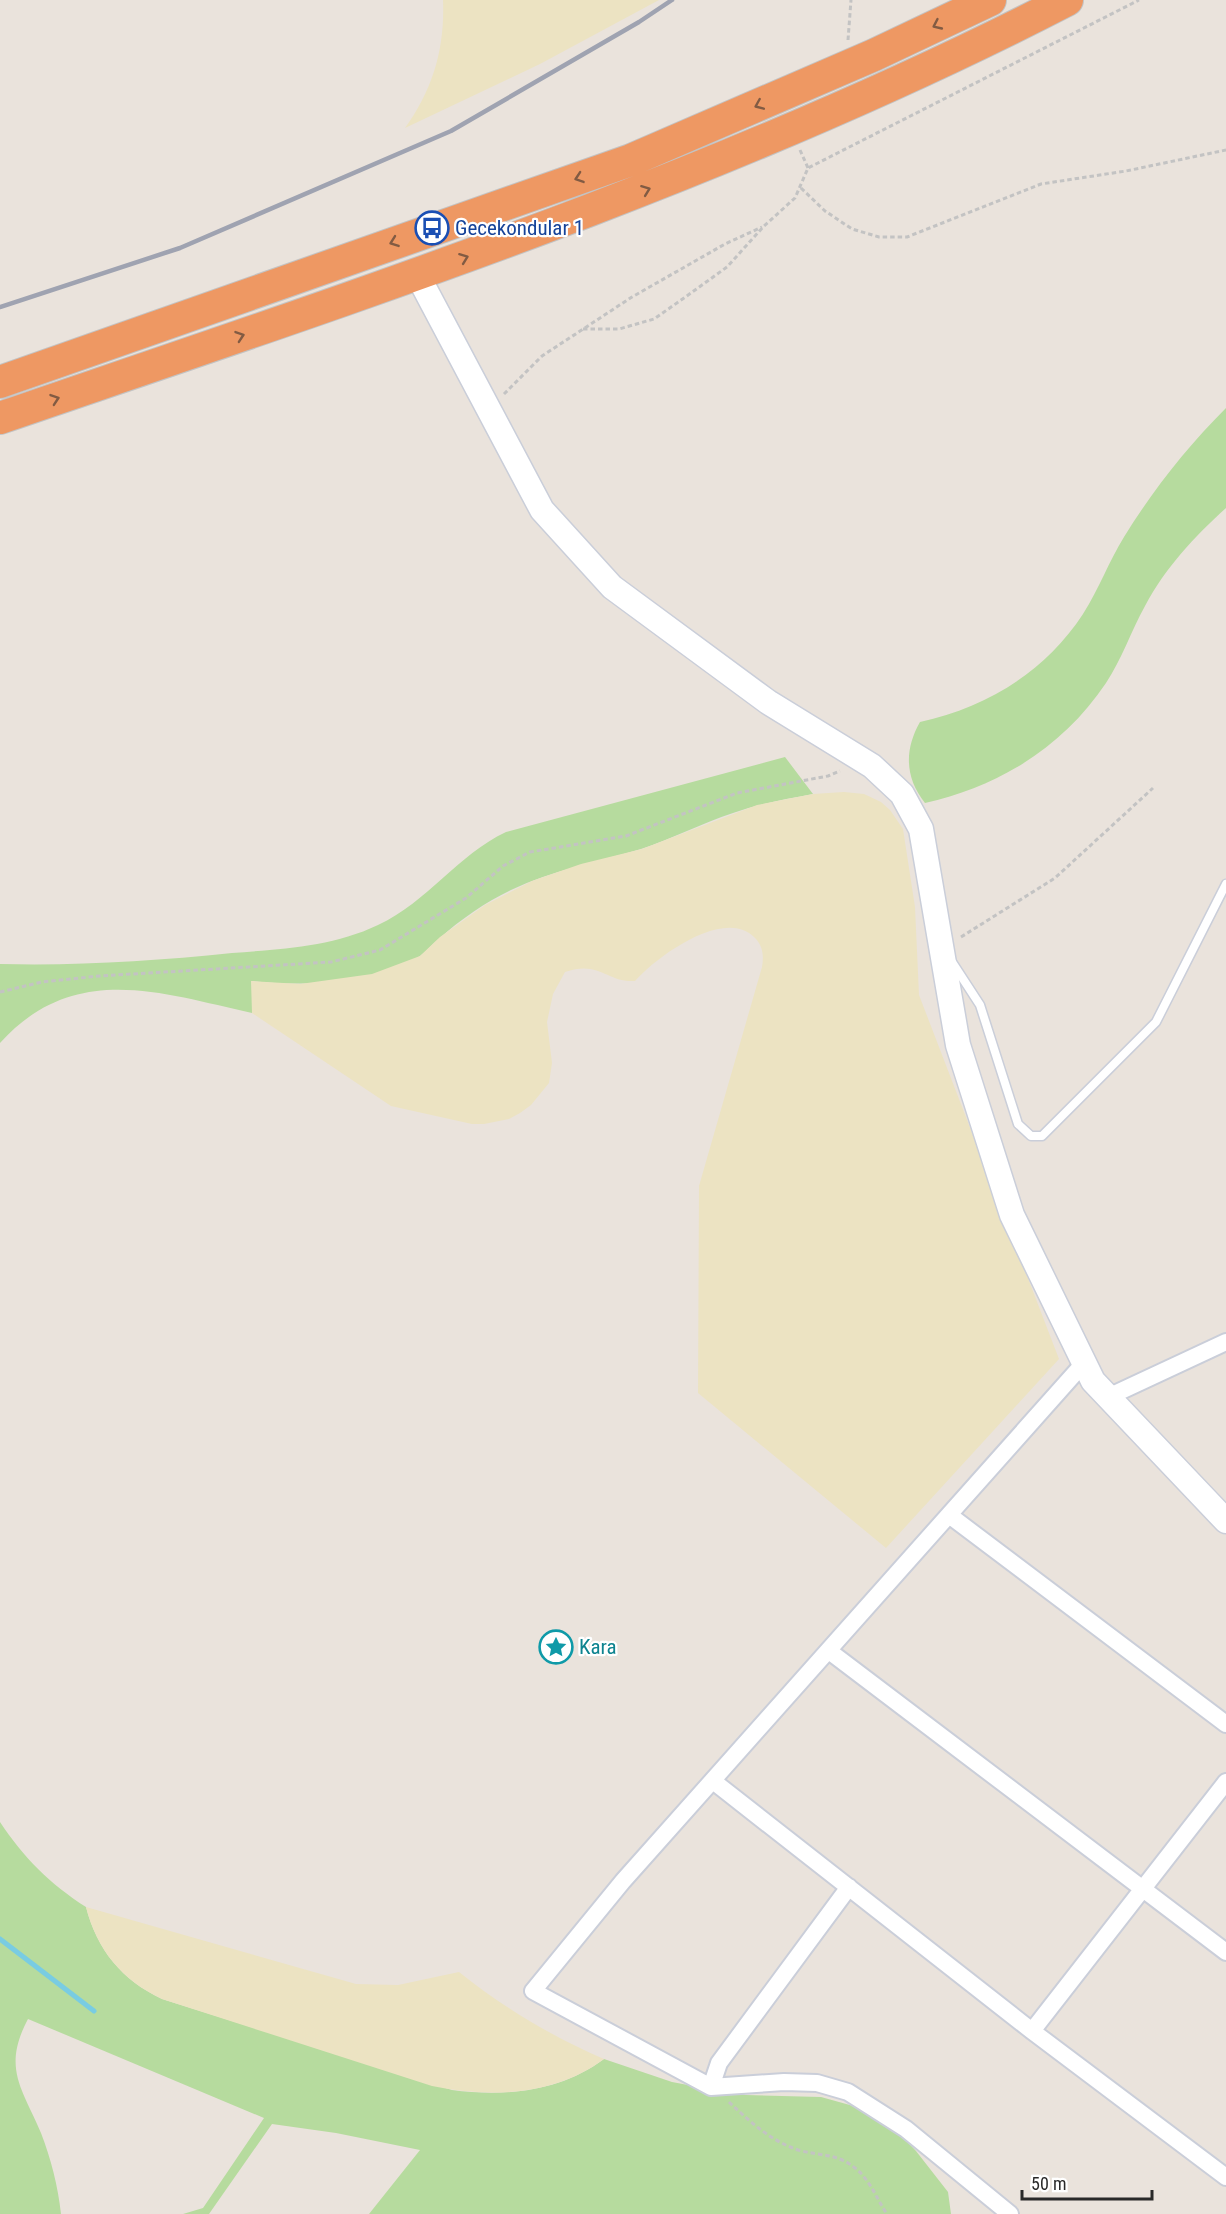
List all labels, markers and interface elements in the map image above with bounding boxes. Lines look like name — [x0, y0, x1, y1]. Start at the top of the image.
one-way arrow — [933, 18, 944, 30]
one-way arrow — [754, 98, 765, 110]
one-way arrow — [574, 170, 584, 183]
one-way arrow — [640, 185, 651, 197]
bus stop icon: Gecekondular 1 — [414, 210, 450, 246]
place label: Gecekondular 1 — [455, 216, 584, 240]
one-way arrow — [389, 235, 400, 247]
one-way arrow — [458, 253, 469, 266]
one-way arrow — [234, 331, 245, 343]
one-way arrow — [49, 393, 60, 406]
place icon: Kara — [538, 1629, 574, 1665]
place label: Kara — [579, 1635, 617, 1659]
scale bar — [1022, 2163, 1152, 2201]
text: 50 m — [1031, 2173, 1066, 2194]

